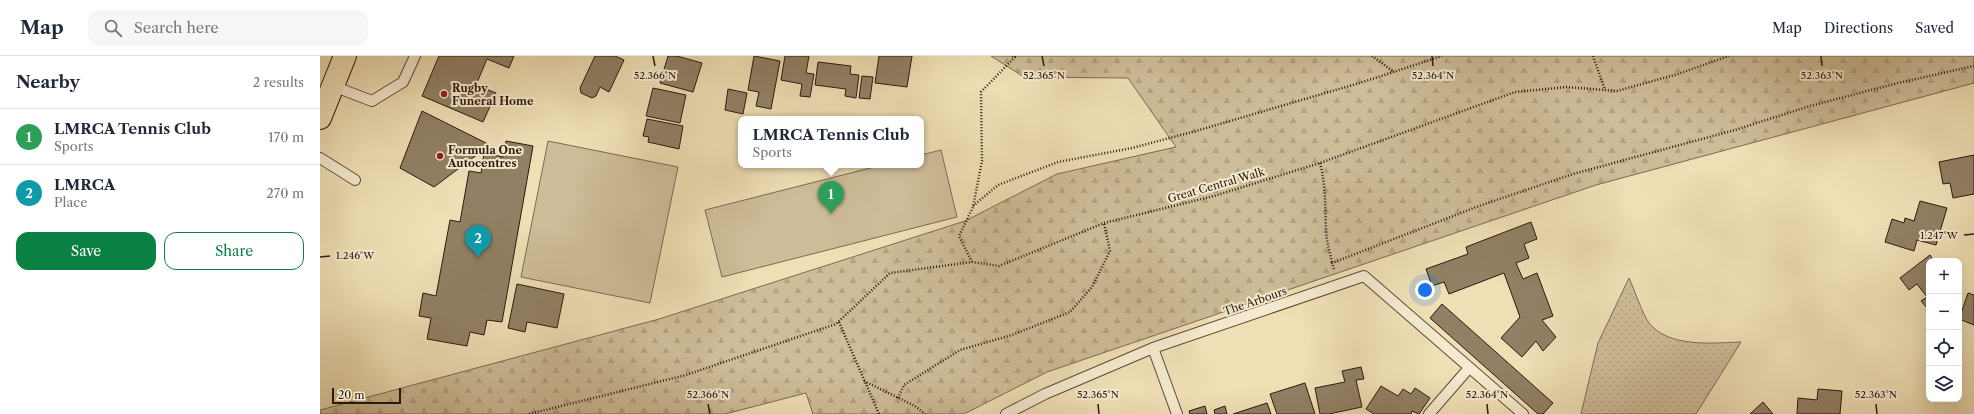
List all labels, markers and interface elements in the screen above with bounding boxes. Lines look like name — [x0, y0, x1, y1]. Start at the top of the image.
search box — [88, 10, 368, 46]
text: Map — [20, 16, 64, 39]
icon: search — [102, 17, 124, 39]
text: Search here — [134, 18, 219, 37]
text: Map — [1772, 19, 1802, 37]
text: Directions — [1824, 19, 1893, 37]
text: Saved — [1915, 19, 1954, 37]
text: 52.366°N — [634, 69, 676, 82]
text: 52.365°N — [1023, 69, 1065, 82]
text: 52.364°N — [1412, 69, 1454, 82]
text: 52.363°N — [1801, 69, 1843, 82]
text: Nearby — [16, 72, 80, 92]
text: 2 results — [253, 74, 304, 90]
place label: Rugby Funeral Home — [452, 81, 534, 108]
marker: Rugby Funeral Home — [439, 89, 449, 99]
popup — [738, 116, 924, 168]
text: LMRCA Tennis Club — [54, 119, 211, 138]
text: LMRCA Tennis Club — [752, 125, 910, 144]
text: 1 — [26, 129, 32, 145]
text: 170 m — [268, 129, 304, 145]
text: Sports — [54, 138, 93, 154]
place label: Formula One Autocentres — [447, 143, 522, 170]
text: Sports — [752, 144, 792, 160]
marker: Formula One Autocentres — [435, 151, 445, 161]
street label: Great Central Walk — [1166, 164, 1267, 206]
text: LMRCA — [54, 175, 115, 194]
pin: 1 — [818, 181, 844, 214]
text: 2 — [25, 185, 33, 201]
text: 270 m — [266, 185, 304, 201]
text: Place — [54, 194, 87, 210]
pin: 2 — [465, 225, 491, 258]
text: 1.247°W — [1920, 229, 1959, 242]
button: Save — [16, 232, 156, 270]
button: Share — [164, 232, 304, 270]
text: 1.246°W — [336, 249, 375, 262]
map controls — [1926, 258, 1962, 402]
button: + — [1926, 258, 1962, 294]
your location — [1415, 280, 1435, 300]
street label: The Arbours — [1221, 284, 1289, 318]
button: − — [1926, 294, 1962, 330]
button: locate — [1926, 330, 1962, 366]
button: layers — [1926, 366, 1962, 402]
scale bar — [332, 386, 401, 405]
text: 20 m — [338, 388, 364, 402]
text: 52.366°N — [687, 388, 729, 401]
text: 52.365°N — [1077, 388, 1119, 401]
text: 52.364°N — [1466, 388, 1508, 401]
text: 52.363°N — [1855, 388, 1897, 401]

